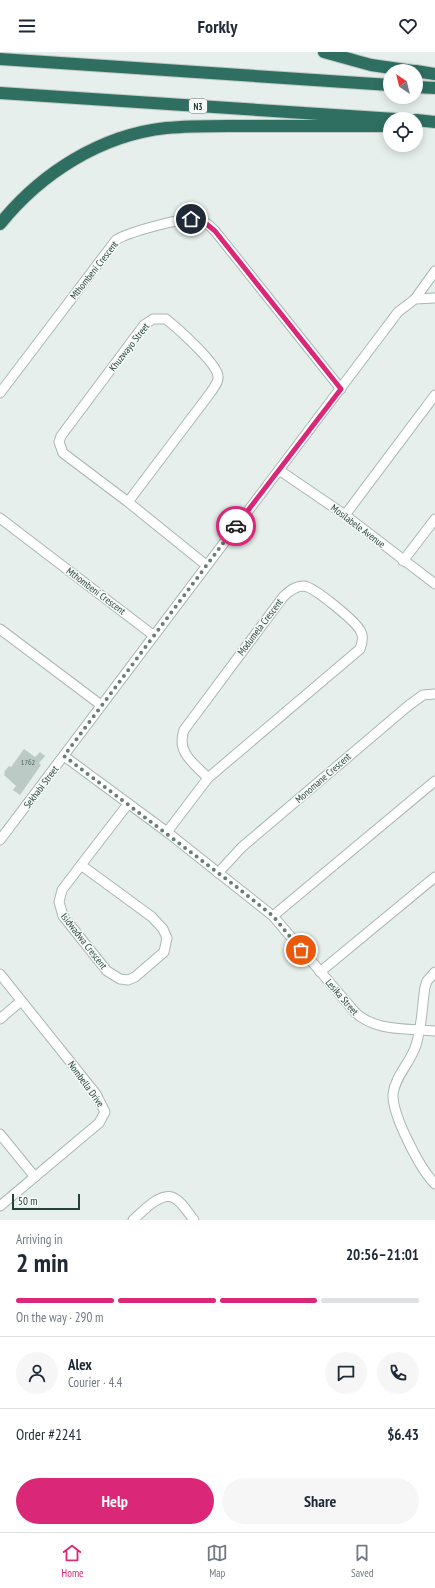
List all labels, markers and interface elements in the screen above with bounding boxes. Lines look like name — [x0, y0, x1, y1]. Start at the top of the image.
icon: menu — [16, 15, 38, 37]
text: Forkly — [198, 15, 237, 38]
icon: heart — [397, 15, 419, 37]
north arrow — [383, 64, 423, 104]
map controls — [383, 64, 423, 152]
road number: N3 — [189, 99, 207, 113]
button: locate — [383, 112, 423, 152]
pin — [174, 202, 208, 236]
icon: home — [180, 208, 202, 230]
street label: Mthombeni Crescent — [67, 238, 121, 302]
street label: Khuzwayo Street — [106, 320, 152, 374]
street label: Mosilabele Avenue — [328, 501, 388, 551]
courier — [216, 506, 256, 546]
icon: car — [225, 515, 247, 537]
street label: Mthombeni Crescent — [64, 564, 128, 618]
street label: Modumela Crescent — [234, 596, 286, 658]
street label: Monomane Crescent — [292, 750, 354, 806]
house number: 1762 — [21, 757, 36, 767]
street label: Sekhabi Street — [21, 763, 61, 811]
street label: Isidwadwa Crescent — [58, 910, 110, 972]
pin — [284, 933, 318, 967]
icon: bag — [290, 939, 312, 961]
street label: Lesika Street — [323, 976, 362, 1018]
street label: Nombella Drive — [65, 1058, 107, 1110]
scale bar — [12, 1192, 80, 1211]
text: 50 m — [18, 1194, 37, 1208]
text: Arriving in — [16, 1231, 63, 1248]
text: 20:56–21:01 — [346, 1245, 419, 1264]
text: 2 min — [16, 1246, 69, 1279]
text: On the way · 290 m — [16, 1309, 103, 1326]
button: person — [16, 1352, 58, 1394]
button: chat — [325, 1352, 367, 1394]
button: phone — [377, 1352, 419, 1394]
text: Alex — [68, 1355, 92, 1374]
text: Courier · 4.4 — [68, 1374, 122, 1391]
text: Order #2241 — [16, 1425, 82, 1444]
text: $6.43 — [387, 1425, 419, 1444]
button: Help — [16, 1478, 214, 1524]
button: Share — [222, 1478, 419, 1524]
tab: Home — [61, 1542, 84, 1580]
tab: Map — [206, 1542, 228, 1580]
tab: Saved — [351, 1542, 374, 1580]

